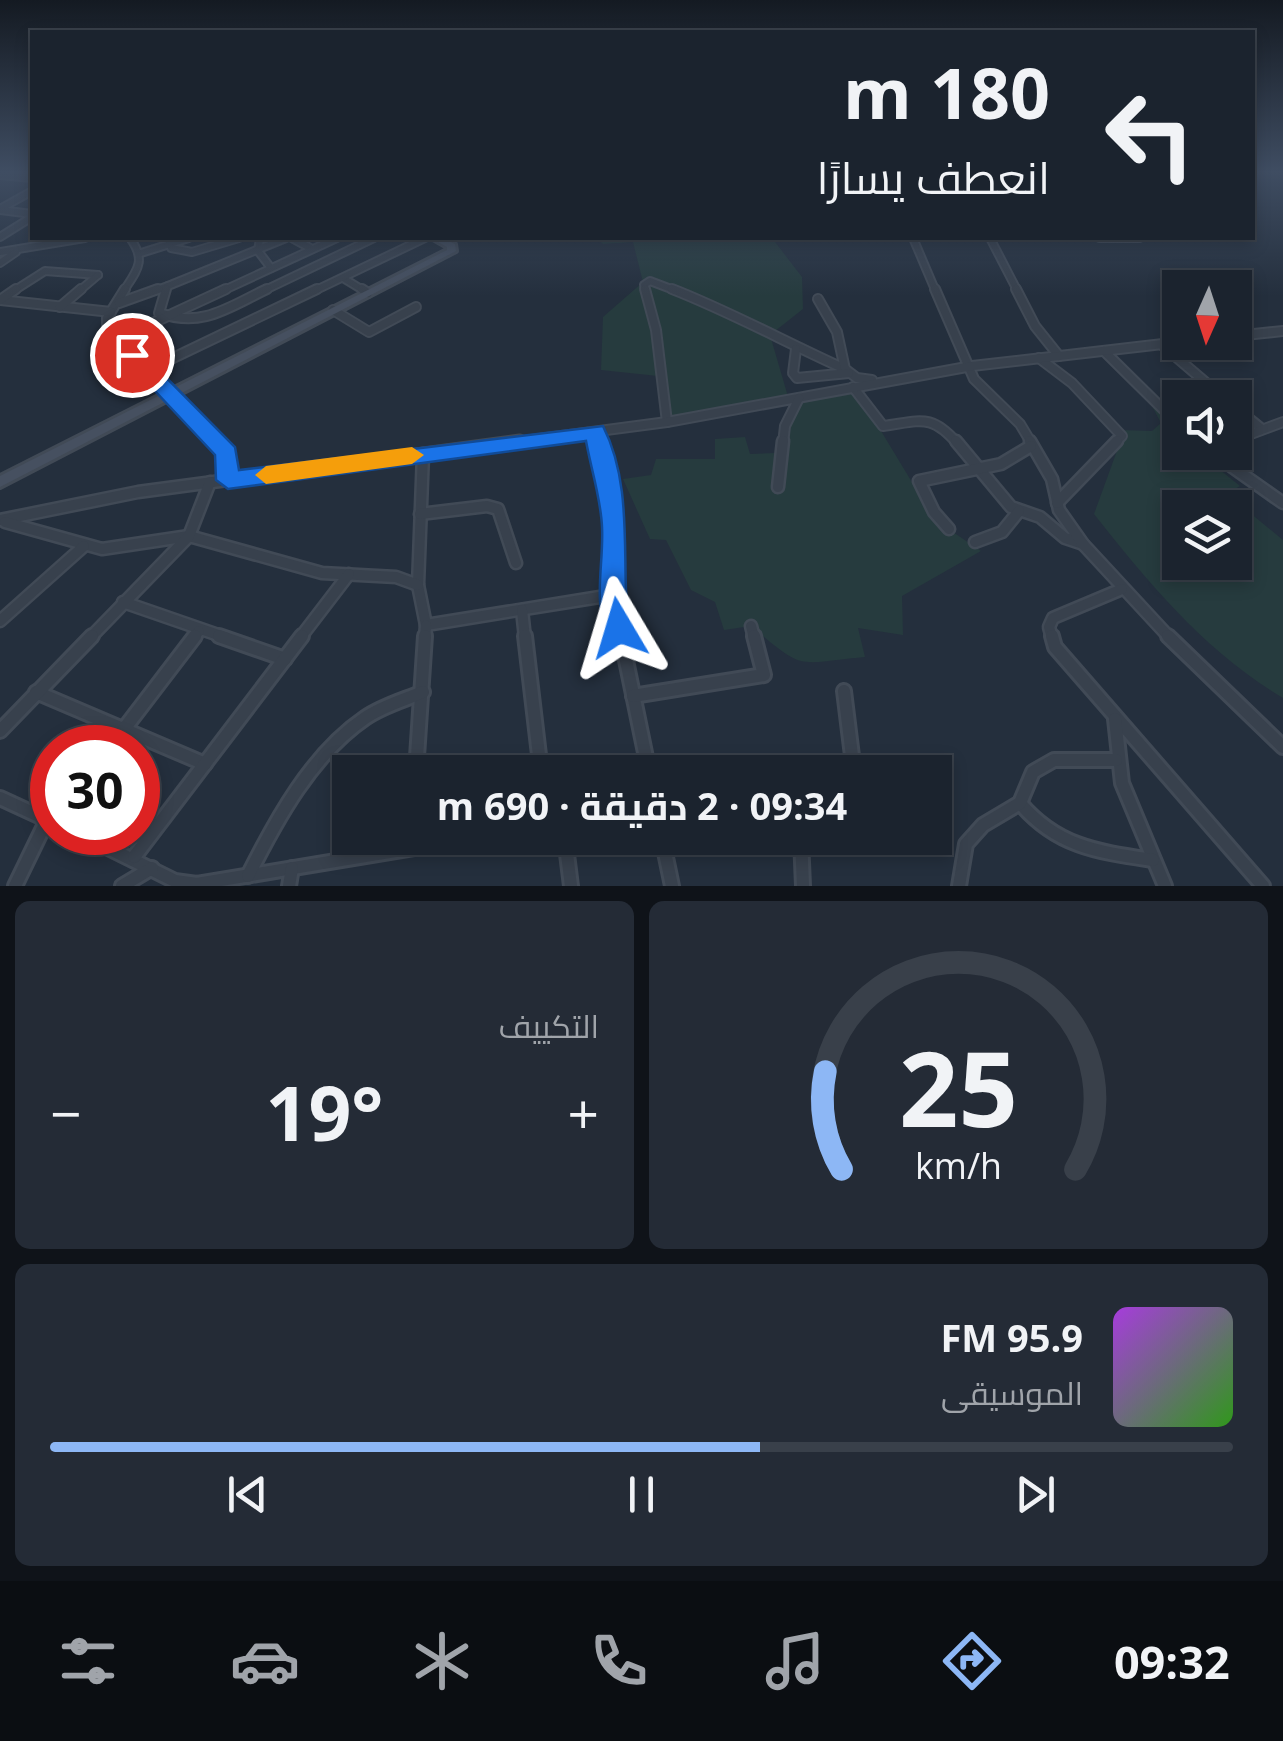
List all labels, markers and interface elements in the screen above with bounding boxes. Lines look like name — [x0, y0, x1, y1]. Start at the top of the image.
text: 180 m — [843, 44, 1050, 140]
icon: left — [1085, 70, 1215, 200]
text: انعطف يسارًا — [816, 146, 1050, 207]
north arrow — [1162, 270, 1252, 360]
map controls — [1162, 270, 1252, 580]
pin — [90, 313, 175, 398]
icon: arrive — [105, 328, 160, 383]
button: sound — [1162, 380, 1252, 470]
button: layers — [1162, 490, 1252, 580]
position arrow — [567, 576, 671, 680]
speed limit sign: 30 — [30, 725, 160, 855]
text: 09:34 · 2 دقيقة · 690 m — [437, 779, 847, 831]
text: التكييف — [499, 1004, 599, 1047]
text: 25 — [899, 1016, 1018, 1157]
text: 19° — [266, 1061, 383, 1163]
text: − — [50, 1075, 81, 1150]
text: + — [568, 1075, 599, 1150]
text: km/h — [915, 1141, 1002, 1189]
text: 95.9 FM — [940, 1311, 1083, 1363]
text: الموسيقى — [941, 1371, 1083, 1414]
icon: previous — [220, 1467, 275, 1522]
icon: pause — [614, 1467, 669, 1522]
icon: next — [1008, 1467, 1063, 1522]
icon: filters — [53, 1626, 123, 1696]
icon: car — [230, 1626, 300, 1696]
icon: climate — [407, 1626, 477, 1696]
icon: phone — [584, 1626, 654, 1696]
icon: music — [760, 1626, 830, 1696]
icon: directions — [937, 1626, 1007, 1696]
text: 09:32 — [1114, 1631, 1230, 1692]

